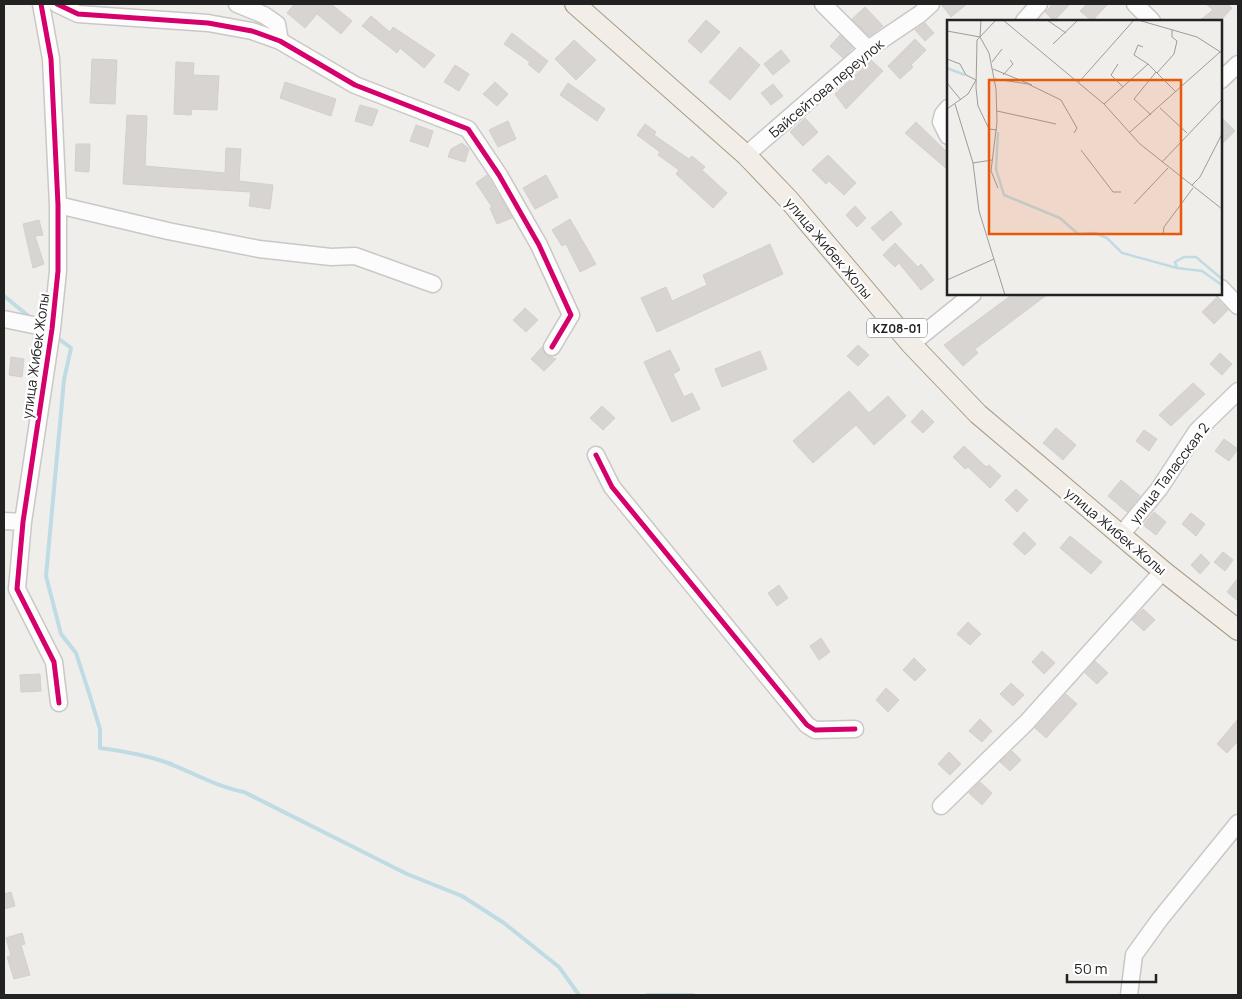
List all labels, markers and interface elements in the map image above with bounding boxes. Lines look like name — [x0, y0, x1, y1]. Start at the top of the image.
inset map — [947, 20, 1222, 295]
street label: Байсейтова переулок — [765, 34, 888, 142]
street label: улица Жибек Жолы — [781, 193, 877, 303]
street label: улица Жибек Жолы — [17, 292, 53, 420]
road number: KZ08-01 — [867, 318, 927, 338]
street label: улица Таласская 2 — [1125, 419, 1213, 527]
street label: улица Жибек Жолы — [1061, 483, 1171, 579]
scale bar — [1067, 952, 1156, 984]
text: 50 m — [1074, 958, 1108, 979]

